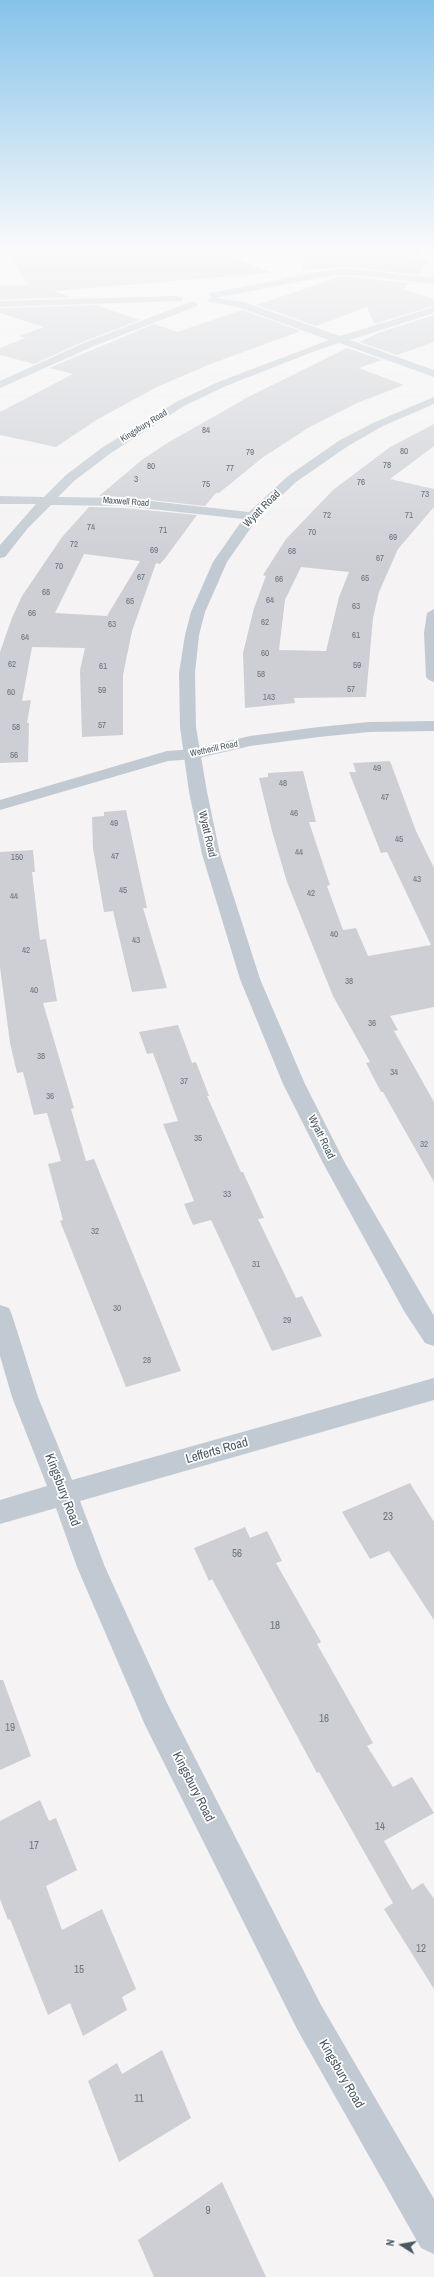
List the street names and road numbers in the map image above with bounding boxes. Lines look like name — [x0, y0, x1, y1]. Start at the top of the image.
street label: Kingsbury Road — [119, 407, 169, 445]
street label: Wyatt Road — [241, 488, 283, 530]
street label: Maxwell Road — [103, 495, 149, 509]
street label: Wetherill Road — [189, 739, 239, 759]
street label: Wyatt Road — [195, 810, 219, 858]
street label: Wyatt Road — [305, 1113, 337, 1161]
street label: Lefferts Road — [184, 1435, 250, 1467]
street label: Kingsbury Road — [41, 1452, 83, 1528]
street label: Kingsbury Road — [169, 1749, 217, 1825]
street label: Kingsbury Road — [315, 2037, 367, 2111]

